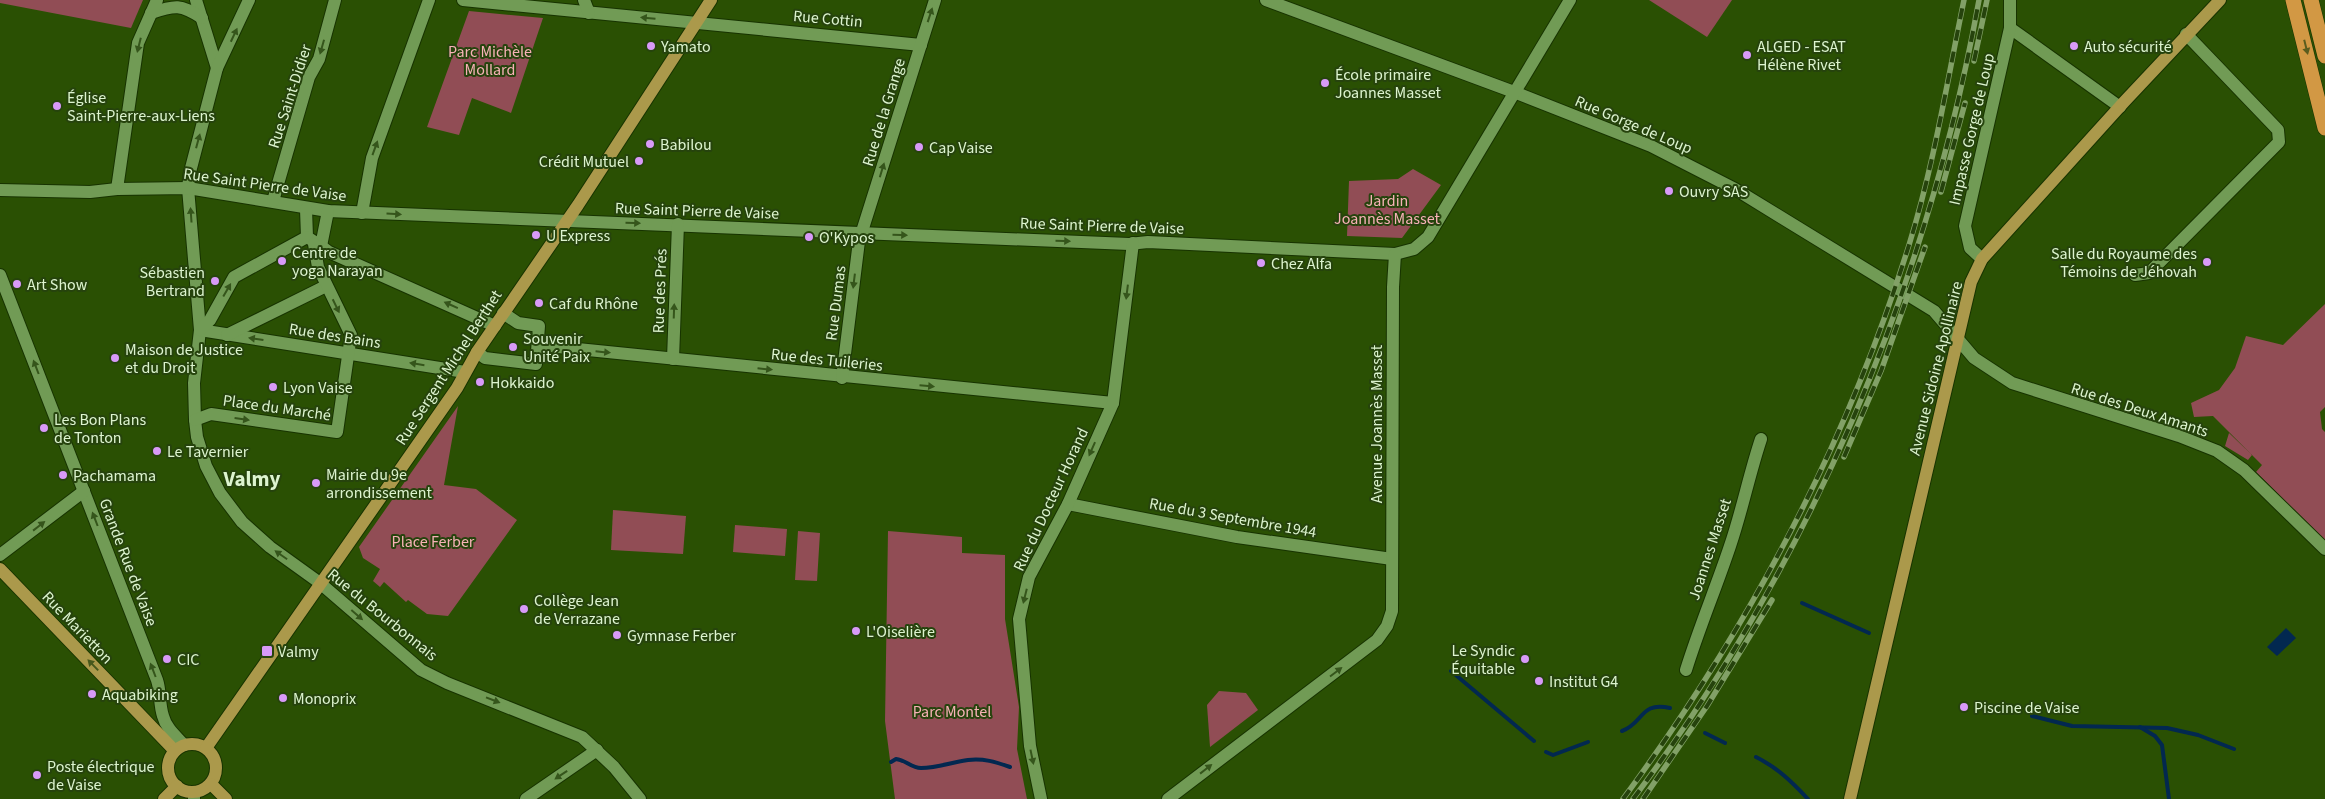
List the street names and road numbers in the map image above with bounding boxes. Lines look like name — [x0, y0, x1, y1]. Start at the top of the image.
street label: Rue Cottin — [792, 5, 864, 33]
street label: Rue Saint-Didier — [263, 41, 317, 151]
street label: Impasse Gorge de Loup — [1944, 51, 2000, 207]
street label: Rue de la Grange — [857, 55, 911, 169]
street label: Rue Gorge de Loup — [1571, 90, 1696, 160]
street label: Rue Saint Pierre de Vaise — [182, 163, 348, 207]
street label: Rue Saint Pierre de Vaise — [614, 197, 780, 225]
street label: Rue Saint Pierre de Vaise — [1019, 212, 1185, 240]
street label: Rue des Prés — [648, 248, 672, 334]
street label: Rue Dumas — [820, 264, 852, 342]
street label: Avenue Sidoine Apollinaire — [1904, 279, 1968, 458]
street label: Rue Sergent Michel Berthet — [390, 285, 508, 449]
street label: Rue des Bains — [287, 318, 383, 354]
street label: Rue des Tuileries — [770, 343, 884, 377]
street label: Avenue Joannès Masset — [1366, 344, 1388, 503]
street label: Rue des Deux Amants — [2068, 377, 2211, 443]
street label: Place du Marché — [221, 390, 332, 426]
street label: Rue du Docteur Horand — [1008, 424, 1094, 575]
street label: Rue du 3 Septembre 1944 — [1147, 492, 1318, 544]
street label: Grande Rue de Vaise — [94, 495, 163, 630]
street label: Joannes Masset — [1683, 495, 1737, 603]
street label: Rue du Bourbonnais — [323, 563, 442, 666]
street label: Rue Marietton — [37, 586, 118, 669]

